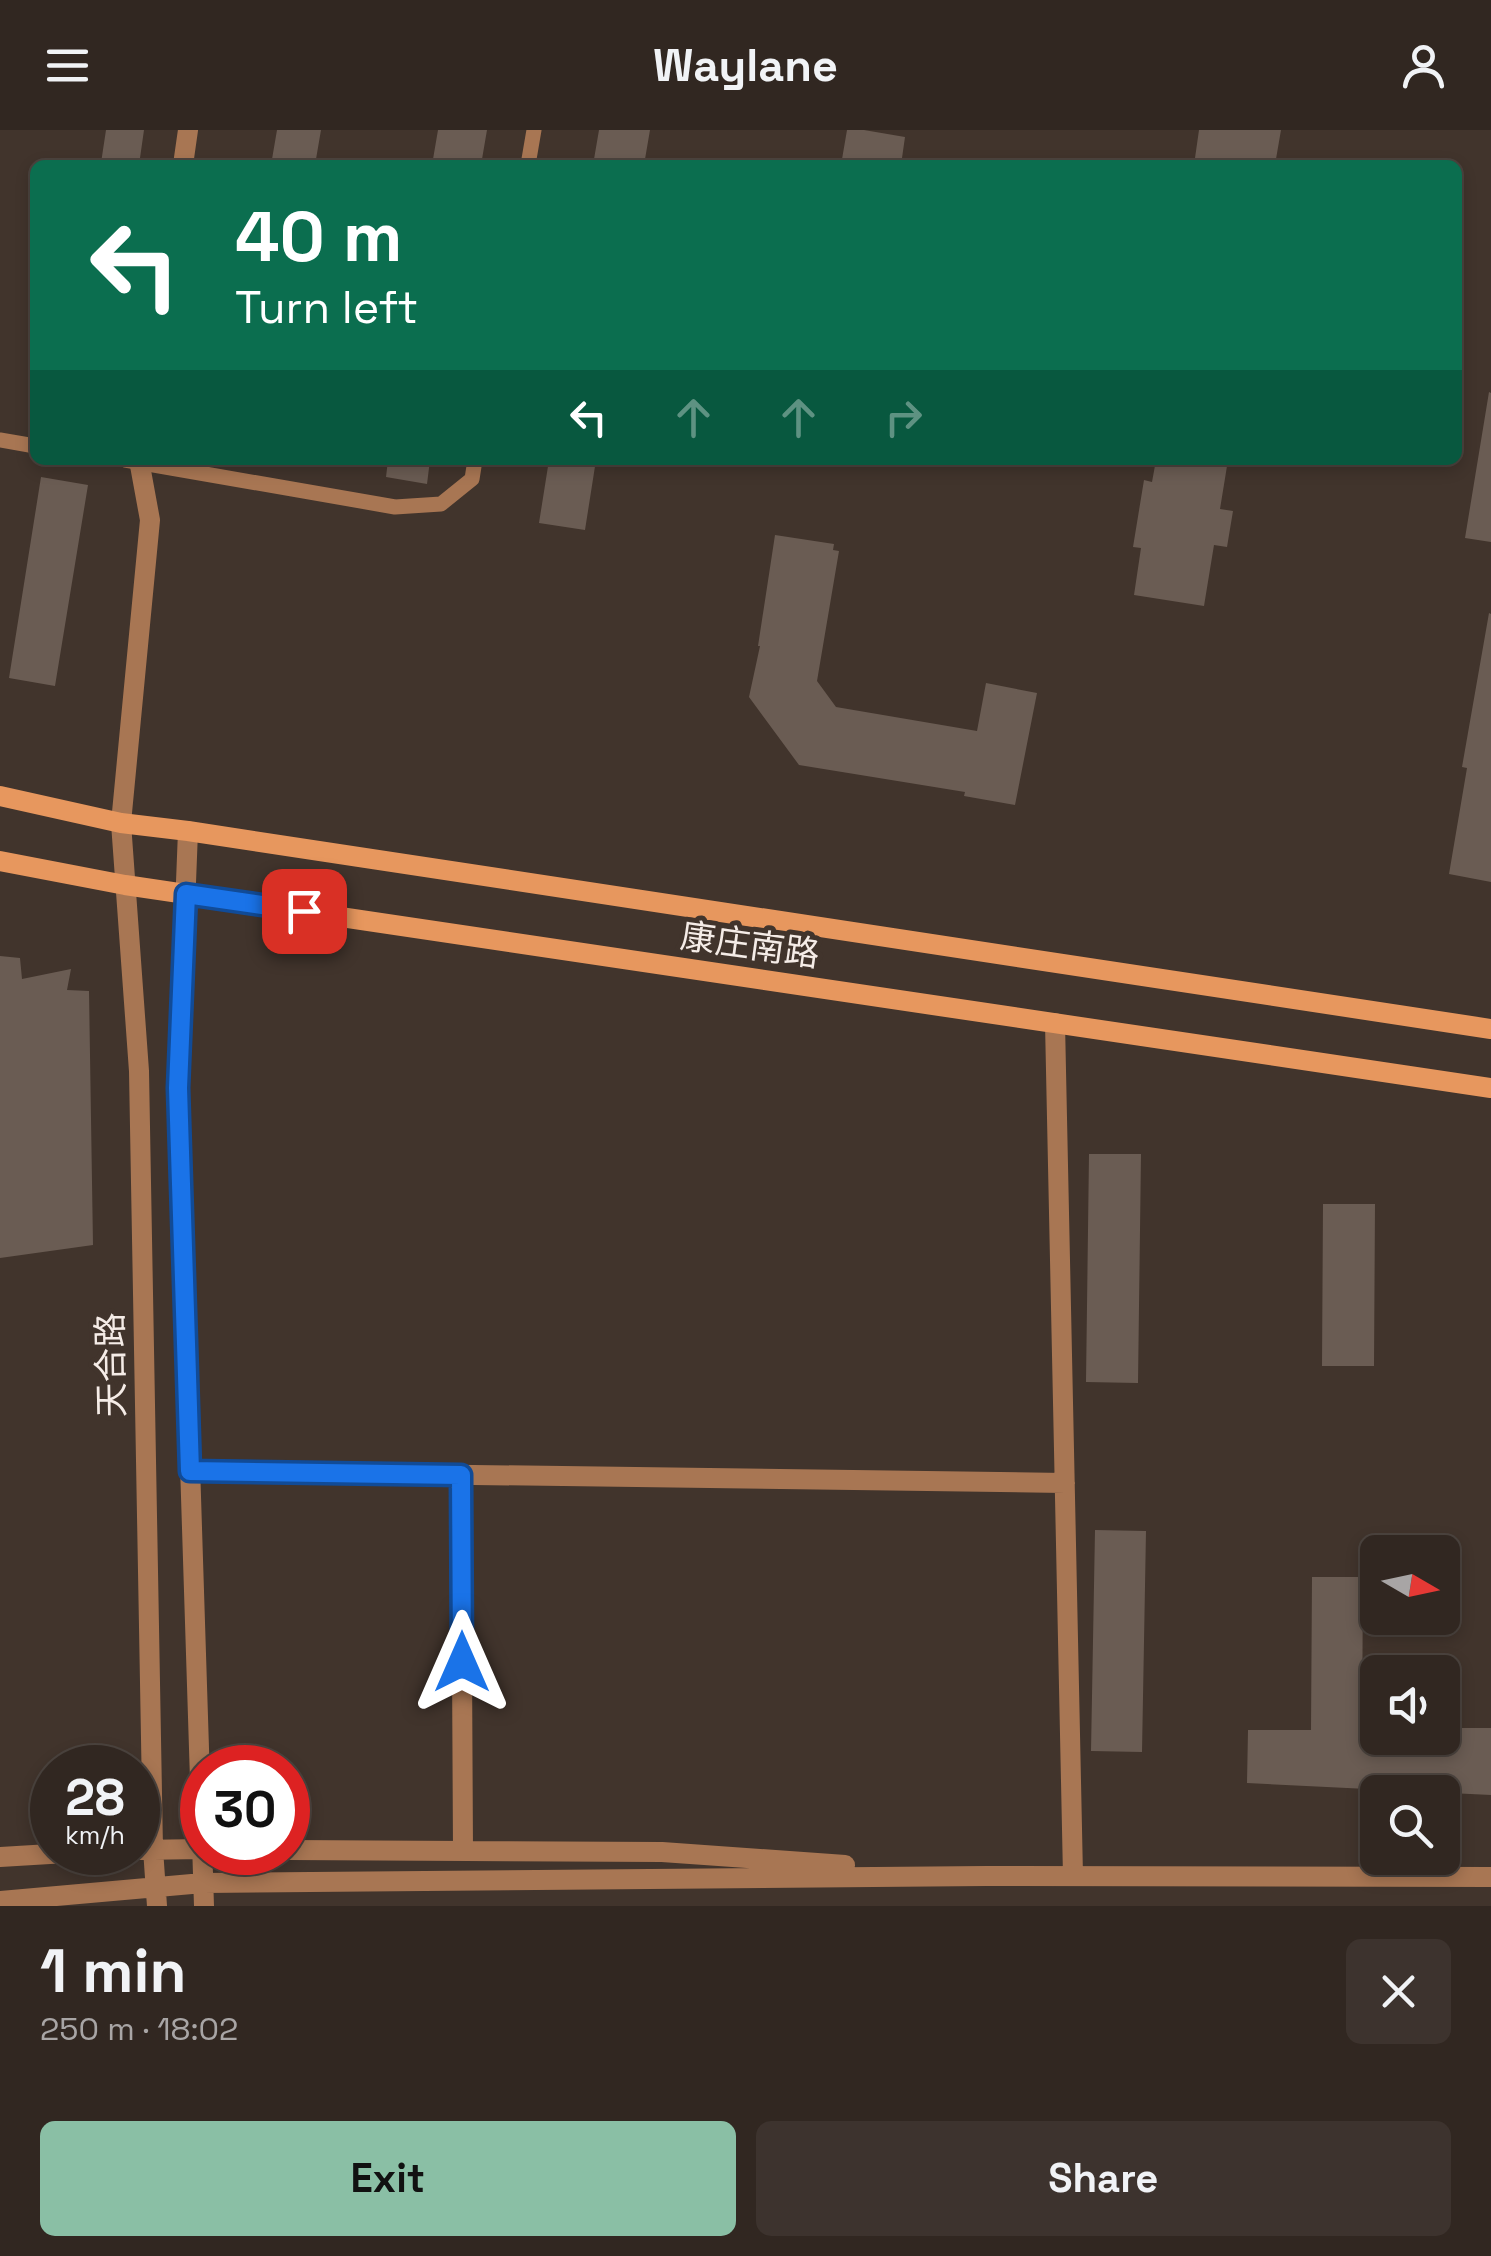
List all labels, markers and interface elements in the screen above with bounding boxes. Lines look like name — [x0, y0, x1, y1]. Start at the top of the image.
text: Waylane — [653, 37, 838, 94]
icon: menu — [40, 38, 95, 93]
icon: person — [1396, 38, 1451, 93]
text: 40 m — [235, 192, 402, 281]
icon: left — [70, 200, 200, 330]
text: Turn left — [235, 279, 418, 336]
icon: left — [561, 390, 616, 445]
icon: ahead — [666, 390, 721, 445]
icon: ahead — [771, 390, 826, 445]
icon: right — [876, 390, 931, 445]
pin — [262, 869, 347, 954]
icon: arrive — [277, 884, 332, 939]
street label: 康庄南路 — [678, 913, 822, 977]
street label: 天合路 — [88, 1312, 134, 1418]
north arrow — [1360, 1535, 1460, 1635]
map controls — [1360, 1535, 1460, 1875]
position arrow — [410, 1610, 514, 1714]
button: sound — [1360, 1655, 1460, 1755]
speed limit sign: 30 — [180, 1745, 310, 1875]
text: 28 — [65, 1766, 125, 1830]
button: search — [1360, 1775, 1460, 1875]
text: km/h — [65, 1819, 125, 1851]
text: 1 min — [40, 1933, 187, 2010]
button: close — [1346, 1939, 1451, 2044]
text: 250 m · 18:02 — [40, 2009, 238, 2049]
button: Exit — [40, 2121, 736, 2236]
button: Share — [756, 2121, 1451, 2236]

